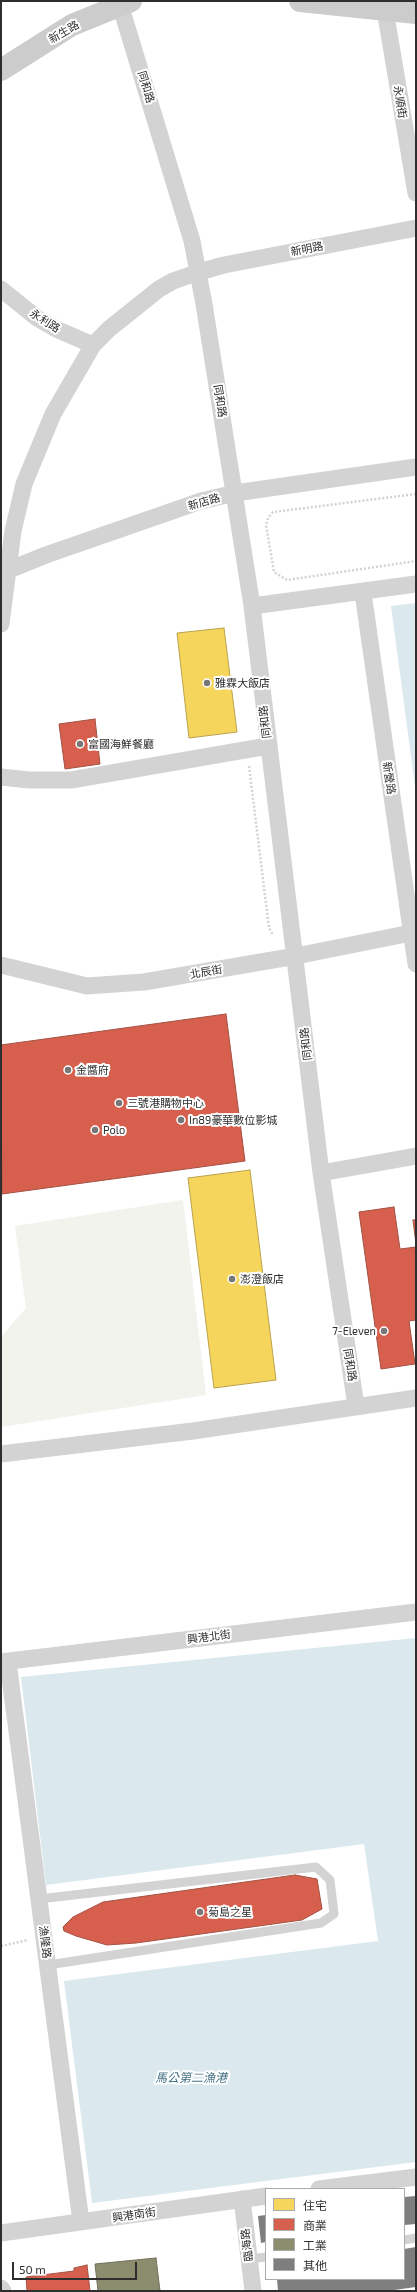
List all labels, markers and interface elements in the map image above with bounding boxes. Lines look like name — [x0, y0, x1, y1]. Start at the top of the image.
street label: 新生路 — [46, 18, 82, 46]
street label: 同和路 — [135, 69, 157, 105]
street label: 永順街 — [391, 85, 409, 119]
street label: 新明路 — [290, 239, 324, 259]
street label: 永利路 — [28, 307, 62, 335]
street label: 同和路 — [211, 384, 229, 418]
street label: 新店路 — [186, 491, 222, 513]
place label: 雅霖大飯店 — [215, 676, 270, 690]
marker: 雅霖大飯店 — [202, 678, 212, 688]
street label: 同和路 — [256, 705, 274, 739]
place label: 富國海鮮餐廳 — [88, 737, 154, 751]
marker: 富國海鮮餐廳 — [75, 739, 85, 749]
street label: 新營路 — [380, 761, 398, 795]
street label: 北辰街 — [189, 963, 223, 981]
street label: 同和路 — [297, 1027, 315, 1061]
place label: 金醬府 — [76, 1063, 109, 1077]
marker: 金醬府 — [63, 1065, 73, 1075]
place label: 三號港購物中心 — [127, 1096, 204, 1110]
marker: 三號港購物中心 — [114, 1098, 124, 1108]
place label: In89豪華數位影城 — [189, 1113, 277, 1127]
marker: In89豪華數位影城 — [176, 1115, 186, 1125]
place label: Polo — [103, 1123, 125, 1137]
marker: Polo — [90, 1125, 100, 1135]
place label: 澎澄飯店 — [240, 1272, 284, 1286]
marker: 澎澄飯店 — [227, 1274, 237, 1284]
place label: 7-Eleven — [332, 1324, 376, 1338]
marker: 7-Eleven — [379, 1326, 389, 1336]
street label: 同和路 — [341, 1348, 359, 1382]
street label: 興港北街 — [186, 1628, 232, 1646]
place label: 菊島之星 — [208, 1905, 252, 1919]
marker: 菊島之星 — [195, 1907, 205, 1917]
street label: 漁隆路 — [36, 1925, 54, 1959]
water label: 馬公第二漁港 — [155, 2071, 227, 2085]
legend — [265, 2188, 405, 2280]
text: 住宅 — [303, 2198, 327, 2212]
street label: 興港南街 — [111, 2205, 157, 2225]
text: 商業 — [303, 2218, 327, 2232]
street label: 臨海路 — [238, 2228, 256, 2262]
text: 工業 — [303, 2238, 327, 2252]
scale bar — [14, 2254, 139, 2280]
text: 其他 — [303, 2258, 327, 2272]
text: 50 m — [19, 2262, 46, 2276]

